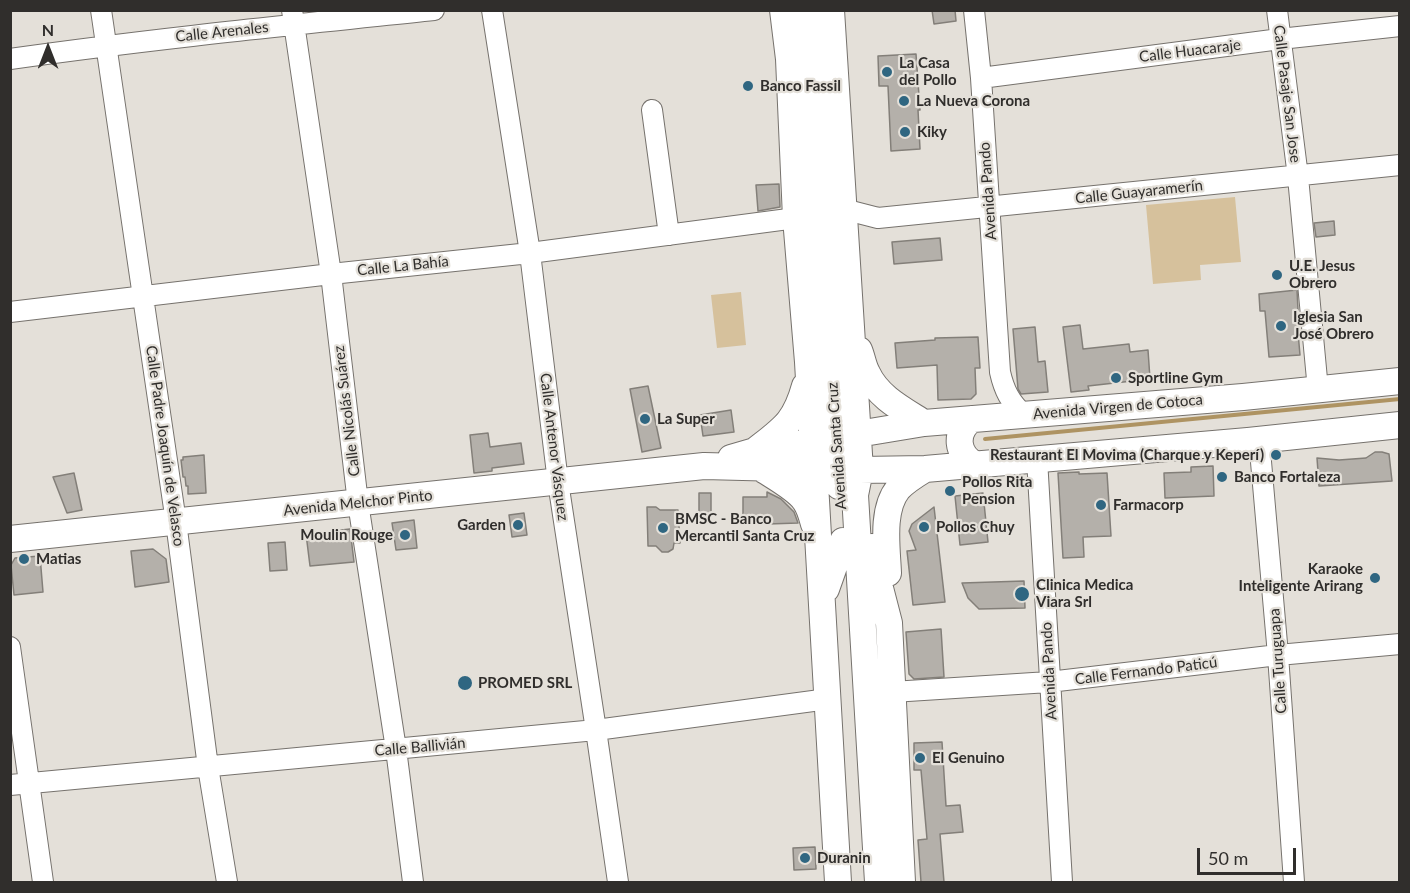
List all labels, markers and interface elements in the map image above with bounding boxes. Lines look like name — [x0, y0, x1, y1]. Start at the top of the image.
north arrow — [18, 18, 78, 78]
street label: Calle Arenales — [175, 18, 269, 46]
text: N — [42, 20, 54, 39]
street label: Calle Pasaje San Jose — [1270, 24, 1304, 164]
street label: Calle Huacaraje — [1138, 36, 1242, 66]
place label: La Casa del Pollo — [899, 54, 957, 89]
marker: La Casa del Pollo — [880, 65, 894, 79]
place label: Banco Fassil — [760, 77, 841, 95]
marker: Banco Fassil — [741, 79, 755, 93]
place label: La Nueva Corona — [916, 92, 1030, 110]
marker: La Nueva Corona — [897, 94, 911, 108]
place label: Kiky — [917, 123, 947, 141]
marker: Kiky — [898, 125, 912, 139]
street label: Avenida Pando — [976, 141, 1000, 241]
street label: Calle Guayaramerín — [1074, 176, 1204, 208]
street label: Calle La Bahía — [356, 252, 450, 280]
place label: U.E. Jesus Obrero — [1289, 257, 1355, 292]
marker: U.E. Jesus Obrero — [1270, 268, 1284, 282]
place label: Iglesia San José Obrero — [1293, 308, 1374, 343]
marker: Iglesia San José Obrero — [1274, 319, 1288, 333]
street label: Calle Padre Joaquín de Velasco — [142, 344, 188, 548]
street label: Calle Nicolás Suárez — [330, 345, 364, 477]
place label: Sportline Gym — [1128, 369, 1223, 387]
marker: Sportline Gym — [1109, 371, 1123, 385]
street label: Calle Antenor Vásquez — [536, 372, 572, 522]
street label: Avenida Santa Cruz — [824, 382, 850, 510]
street label: Avenida Virgen de Cotoca — [1032, 391, 1204, 423]
place label: La Super — [657, 410, 715, 428]
marker: La Super — [638, 412, 652, 426]
place label: Restaurant El Movima (Charque y Keperí) — [990, 446, 1264, 464]
marker: Restaurant El Movima (Charque y Keperí) — [1269, 448, 1283, 462]
place label: Banco Fortaleza — [1234, 468, 1341, 486]
marker: Banco Fortaleza — [1215, 470, 1229, 484]
place label: Pollos Rita Pension — [962, 473, 1032, 508]
marker: Pollos Rita Pension — [943, 484, 957, 498]
street label: Avenida Melchor Pinto — [283, 486, 433, 520]
place label: Farmacorp — [1113, 496, 1184, 514]
marker: Farmacorp — [1094, 498, 1108, 512]
place label: BMSC - Banco Mercantil Santa Cruz — [675, 510, 814, 545]
place label: Garden — [457, 516, 506, 534]
marker: Garden — [511, 518, 525, 532]
place label: Pollos Chuy — [936, 518, 1015, 536]
marker: Pollos Chuy — [917, 520, 931, 534]
marker: BMSC - Banco Mercantil Santa Cruz — [656, 521, 670, 535]
place label: Moulin Rouge — [300, 526, 393, 544]
marker: Moulin Rouge — [398, 528, 412, 542]
place label: Matias — [36, 550, 81, 568]
marker: Matias — [17, 552, 31, 566]
place label: Karaoke Inteligente Arirang — [1239, 560, 1363, 595]
marker: Karaoke Inteligente Arirang — [1368, 571, 1382, 585]
place label: Clinica Medica Viara Srl — [1036, 576, 1133, 611]
marker: Clinica Medica Viara Srl — [1013, 585, 1031, 603]
street label: Calle Turuguapa — [1265, 608, 1291, 714]
street label: Avenida Pando — [1037, 622, 1061, 720]
street label: Calle Fernando Paticú — [1074, 653, 1218, 689]
marker: PROMED SRL — [456, 674, 474, 692]
place label: PROMED SRL — [478, 674, 572, 692]
street label: Calle Ballivián — [374, 734, 466, 760]
place label: El Genuino — [932, 749, 1005, 767]
marker: El Genuino — [913, 751, 927, 765]
scale bar — [1200, 836, 1299, 874]
text: 50 m — [1208, 847, 1248, 869]
place label: Duranin — [817, 849, 871, 867]
marker: Duranin — [798, 851, 812, 865]

